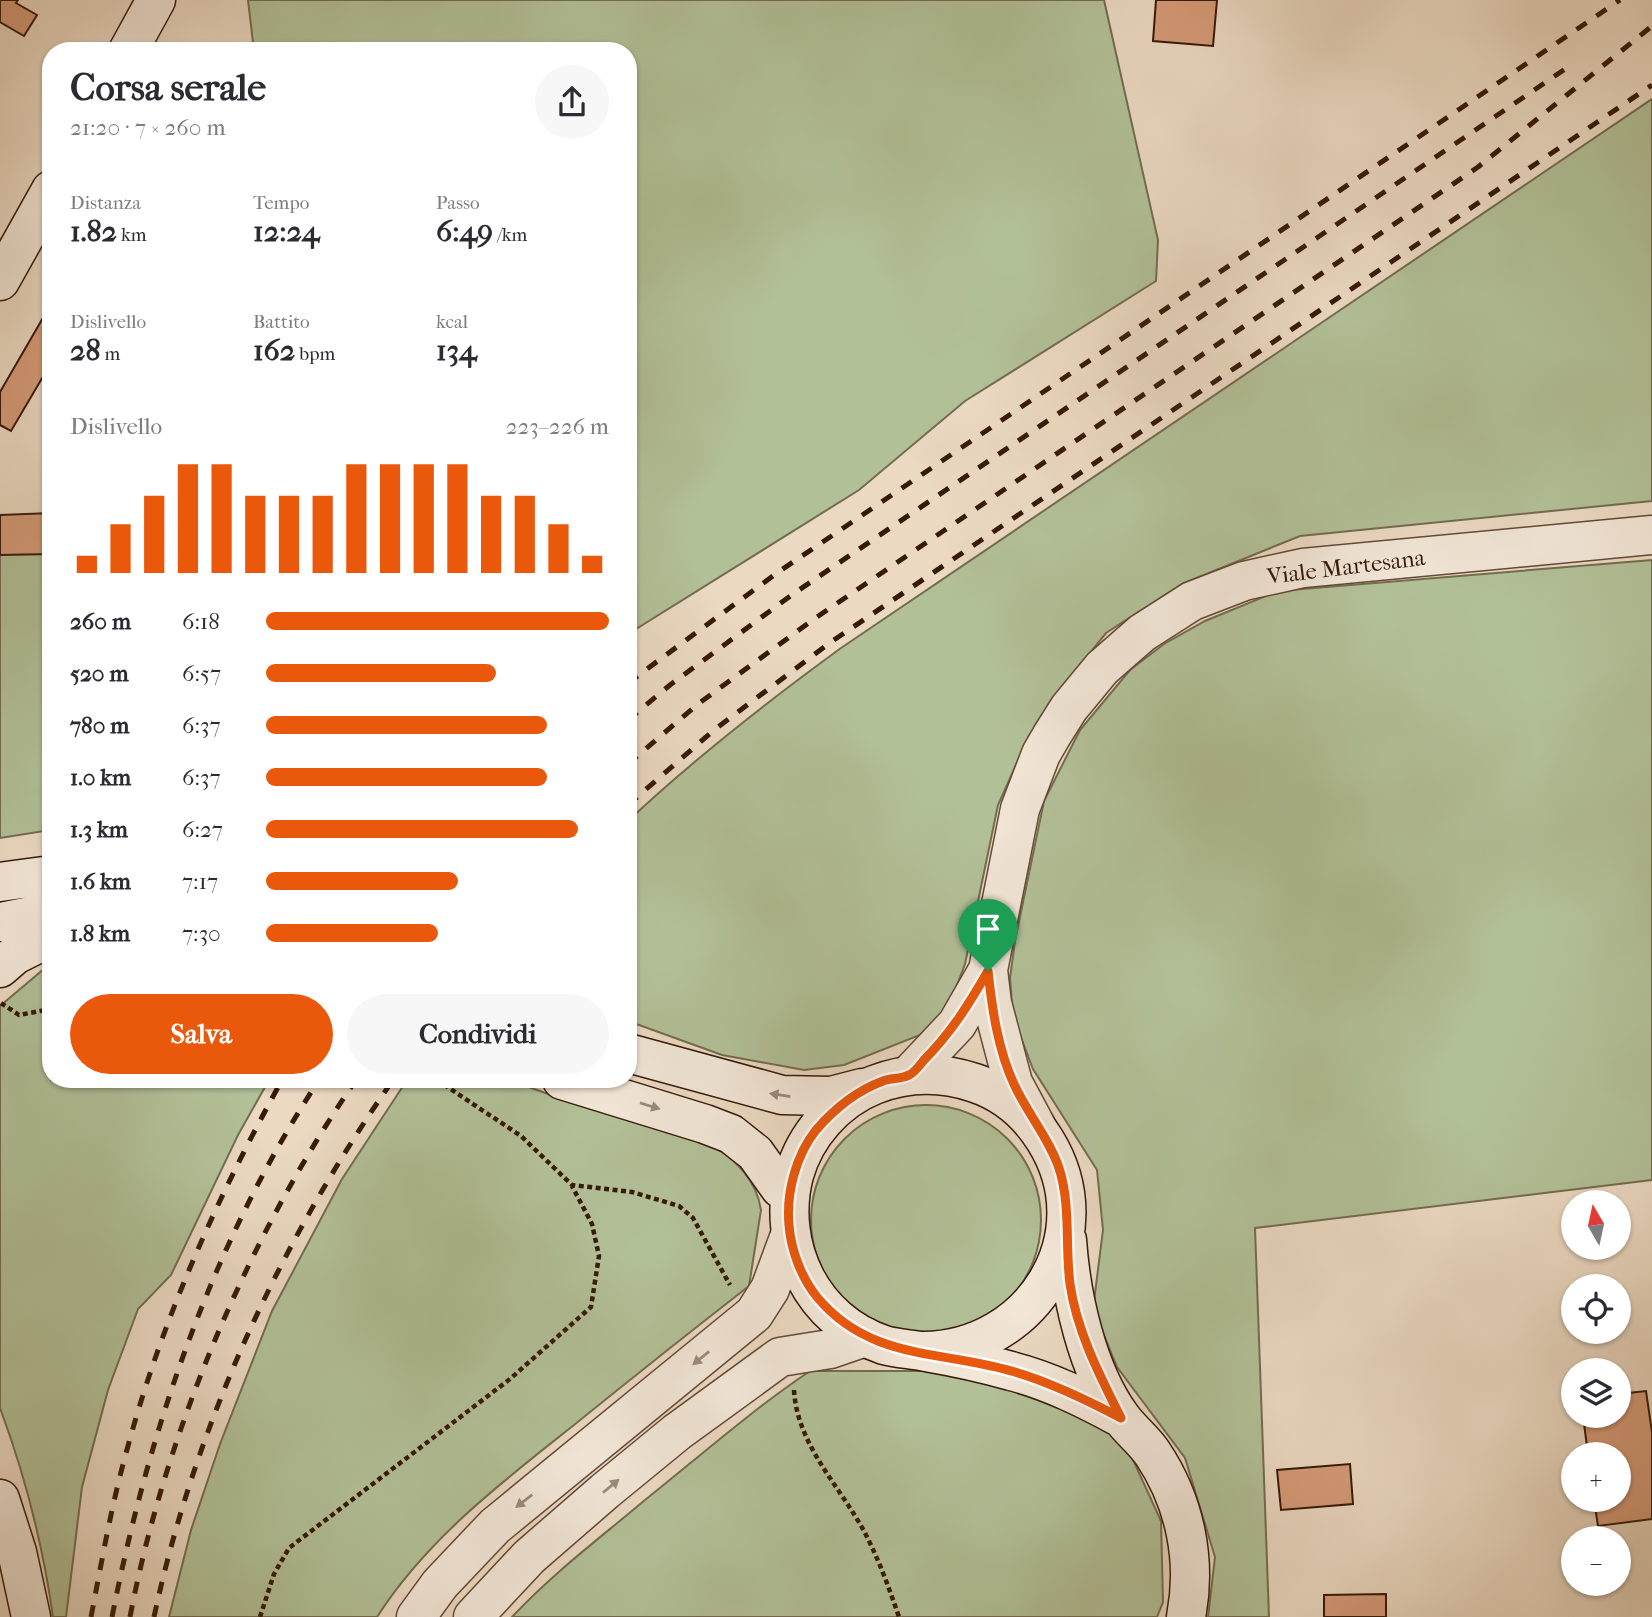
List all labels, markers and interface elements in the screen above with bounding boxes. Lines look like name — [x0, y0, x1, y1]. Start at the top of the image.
text: Corsa serale — [70, 65, 266, 110]
button: share — [535, 65, 609, 139]
text: 21:20 · 7 × 260 m — [70, 114, 226, 141]
text: Distanza — [70, 192, 141, 214]
text: Tempo — [253, 192, 309, 214]
text: Passo — [436, 192, 480, 214]
text: 1.82 — [70, 214, 117, 249]
text: 12:24 — [253, 214, 320, 249]
text: 6:49 — [436, 214, 493, 249]
text: km — [117, 224, 147, 246]
text: /km — [493, 224, 527, 246]
text: Dislivello — [70, 311, 146, 333]
text: Battito — [253, 311, 310, 333]
text: kcal — [436, 311, 468, 333]
text: 28 — [70, 333, 101, 368]
text: 162 — [253, 333, 295, 368]
text: 134 — [436, 333, 477, 368]
text: m — [101, 343, 120, 365]
text: bpm — [295, 343, 335, 365]
text: Dislivello — [70, 413, 162, 440]
text: 223–226 m — [506, 413, 609, 440]
street label: Viale Martesana — [1264, 544, 1427, 590]
text: 260 m — [70, 608, 131, 635]
text: 6:18 — [182, 608, 220, 635]
text: 520 m — [70, 660, 129, 687]
text: 6:57 — [182, 660, 221, 687]
text: 780 m — [70, 712, 129, 739]
text: 6:37 — [182, 712, 221, 739]
text: 1.0 km — [70, 764, 131, 791]
text: 6:37 — [182, 764, 221, 791]
text: 1.3 km — [70, 816, 128, 843]
text: 6:27 — [182, 816, 223, 843]
text: 1.6 km — [70, 868, 131, 895]
text: 7:17 — [182, 868, 218, 895]
pin — [958, 899, 1018, 971]
icon: arrive — [969, 910, 1007, 948]
text: 1.8 km — [70, 920, 130, 947]
text: 7:30 — [182, 920, 221, 947]
button: Salva — [70, 994, 333, 1074]
button: Condividi — [347, 994, 609, 1074]
one-way arrow — [769, 1089, 791, 1100]
one-way arrow — [640, 1102, 661, 1112]
north arrow — [1561, 1190, 1631, 1260]
map controls — [1561, 1190, 1631, 1596]
button: locate — [1561, 1274, 1631, 1344]
one-way arrow — [692, 1350, 710, 1365]
button: layers — [1561, 1358, 1631, 1428]
button: + — [1561, 1442, 1631, 1512]
one-way arrow — [602, 1478, 620, 1494]
one-way arrow — [516, 1494, 534, 1509]
button: − — [1561, 1526, 1631, 1596]

